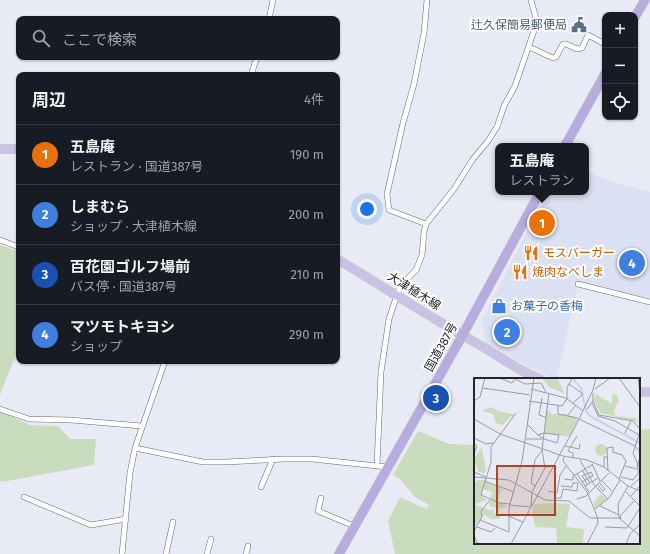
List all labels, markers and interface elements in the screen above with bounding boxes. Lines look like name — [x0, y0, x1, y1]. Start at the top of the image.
map controls — [602, 12, 638, 120]
button: + — [602, 12, 638, 48]
search box — [16, 16, 340, 60]
public building icon: 辻久保簡易郵便局 — [570, 16, 588, 34]
place label: 辻久保簡易郵便局 — [471, 18, 567, 32]
icon: search — [30, 27, 52, 49]
text: ここで検索 — [62, 31, 137, 49]
button: − — [602, 48, 638, 84]
button: locate — [602, 84, 638, 120]
text: 周辺 — [32, 90, 66, 111]
text: 4件 — [304, 92, 324, 107]
text: 五島庵 — [70, 138, 115, 156]
popup — [495, 143, 589, 195]
text: 1 — [42, 147, 48, 162]
text: 190 m — [290, 147, 324, 162]
text: 五島庵 — [509, 152, 555, 170]
text: レストラン · 国道387号 — [70, 159, 203, 174]
text: レストラン — [509, 173, 575, 188]
text: しまむら — [70, 198, 130, 216]
your location — [357, 199, 377, 219]
text: 2 — [42, 207, 48, 222]
text: 200 m — [288, 207, 324, 222]
pin: 1 — [529, 208, 555, 238]
text: ショップ · 大津植木線 — [70, 219, 197, 234]
restaurant icon: モスバーガー — [522, 244, 540, 262]
place label: モスバーガー — [543, 246, 615, 260]
pin: 4 — [619, 248, 645, 278]
text: 百花園ゴルフ場前 — [70, 258, 190, 276]
restaurant icon: 焼肉なべしま — [511, 263, 529, 281]
place label: 焼肉なべしま — [532, 265, 604, 279]
text: 3 — [42, 267, 48, 282]
text: 210 m — [290, 267, 324, 282]
street label: 大津植木線 — [385, 269, 443, 313]
text: バス停 · 国道387号 — [70, 279, 177, 294]
shop icon: お菓子の香梅 — [490, 297, 508, 315]
place label: お菓子の香梅 — [511, 299, 583, 313]
pin: 2 — [494, 317, 520, 347]
text: マツモトキヨシ — [70, 318, 175, 336]
street label: 国道387号 — [422, 320, 460, 374]
text: 4 — [41, 327, 49, 342]
text: 290 m — [289, 327, 324, 342]
text: ショップ — [70, 339, 122, 354]
inset map — [474, 378, 640, 544]
pin: 3 — [423, 383, 449, 413]

